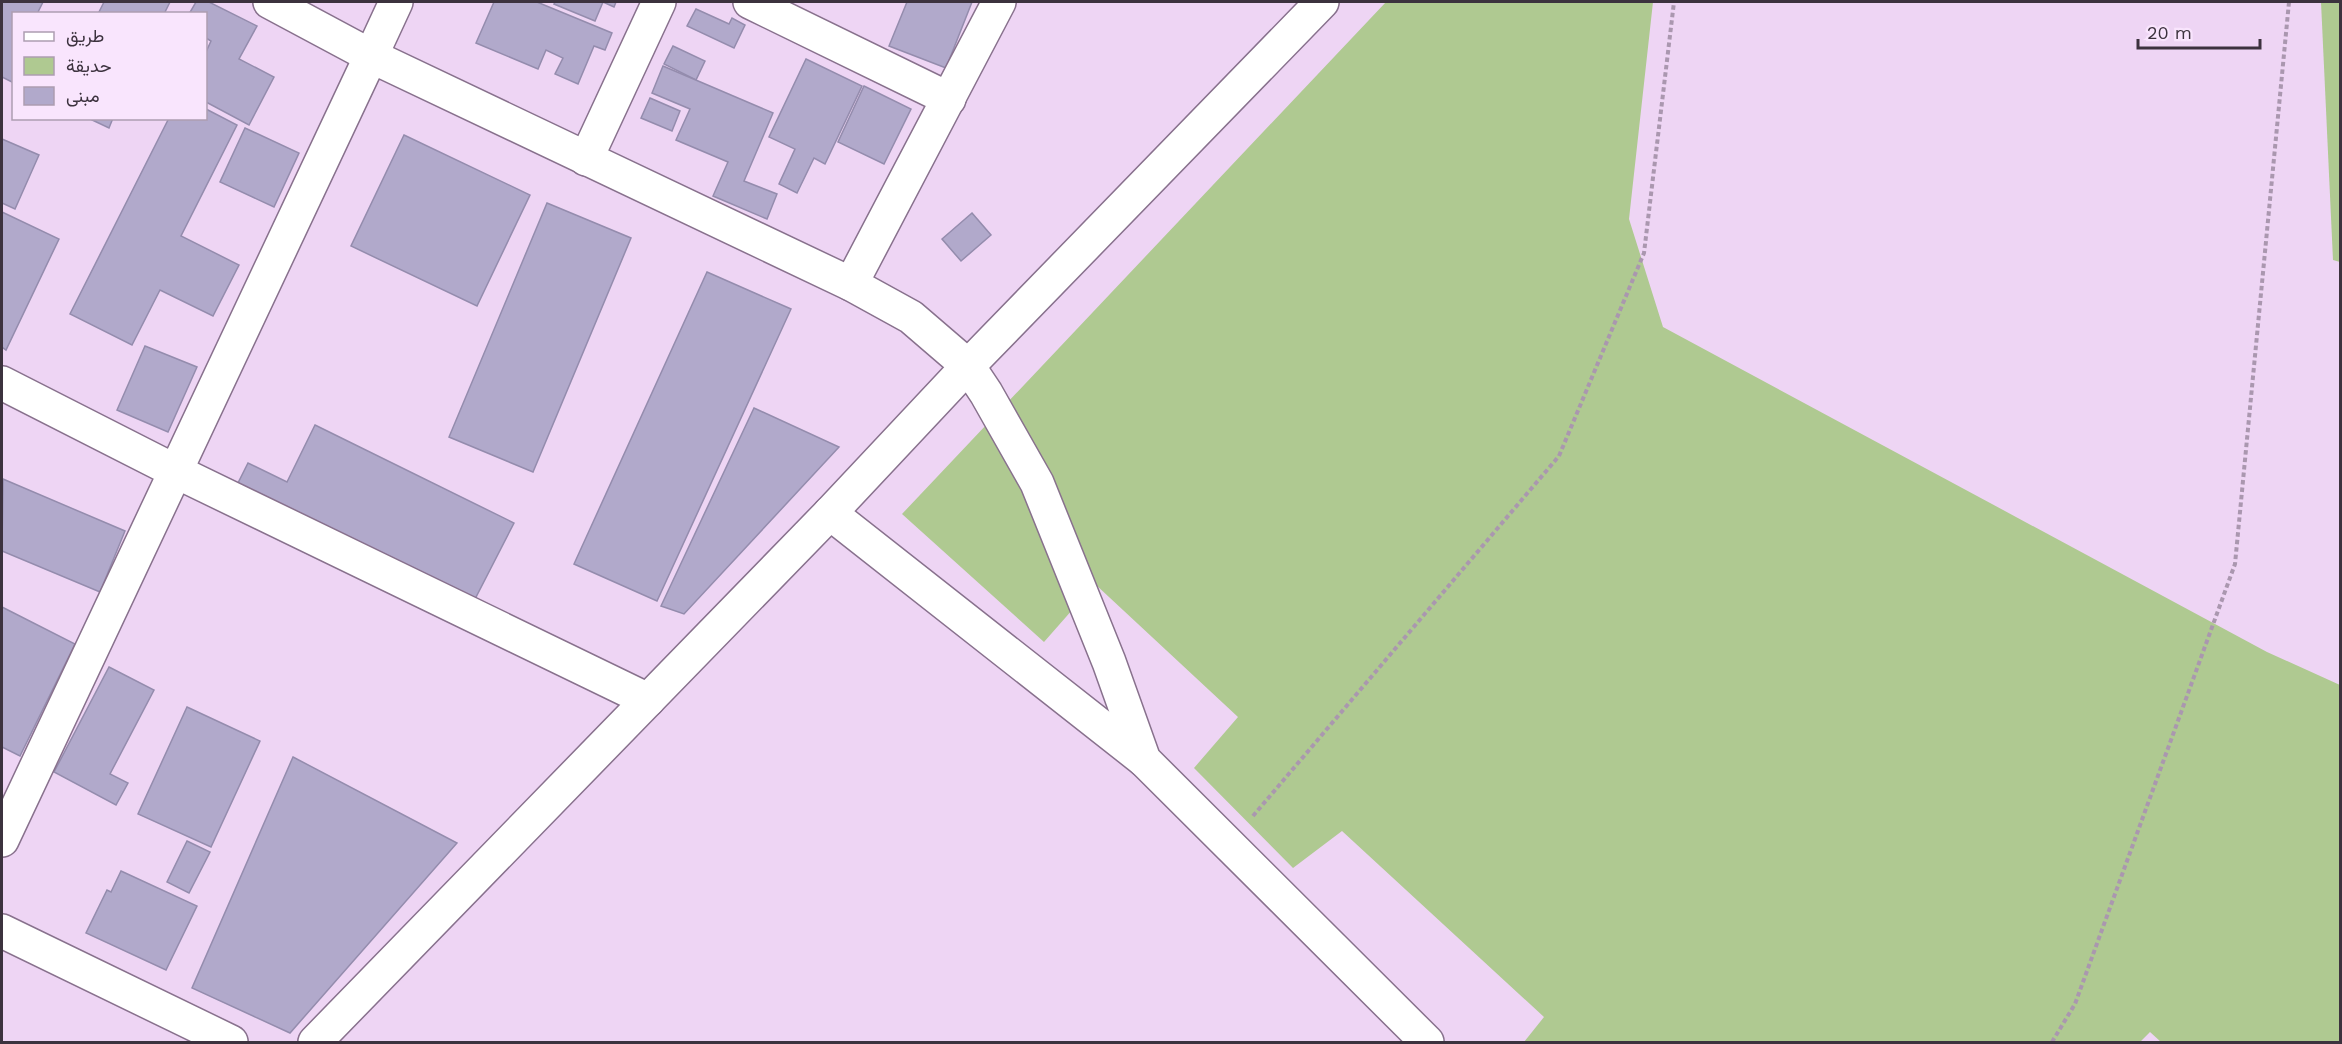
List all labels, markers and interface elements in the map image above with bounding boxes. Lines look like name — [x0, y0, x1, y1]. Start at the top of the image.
legend — [12, 12, 207, 120]
scale bar — [2138, 12, 2260, 50]
text: 20 m — [2147, 22, 2192, 43]
text: طريق — [66, 25, 104, 47]
text: حديقة — [66, 55, 112, 76]
text: مبنى — [66, 85, 100, 107]

